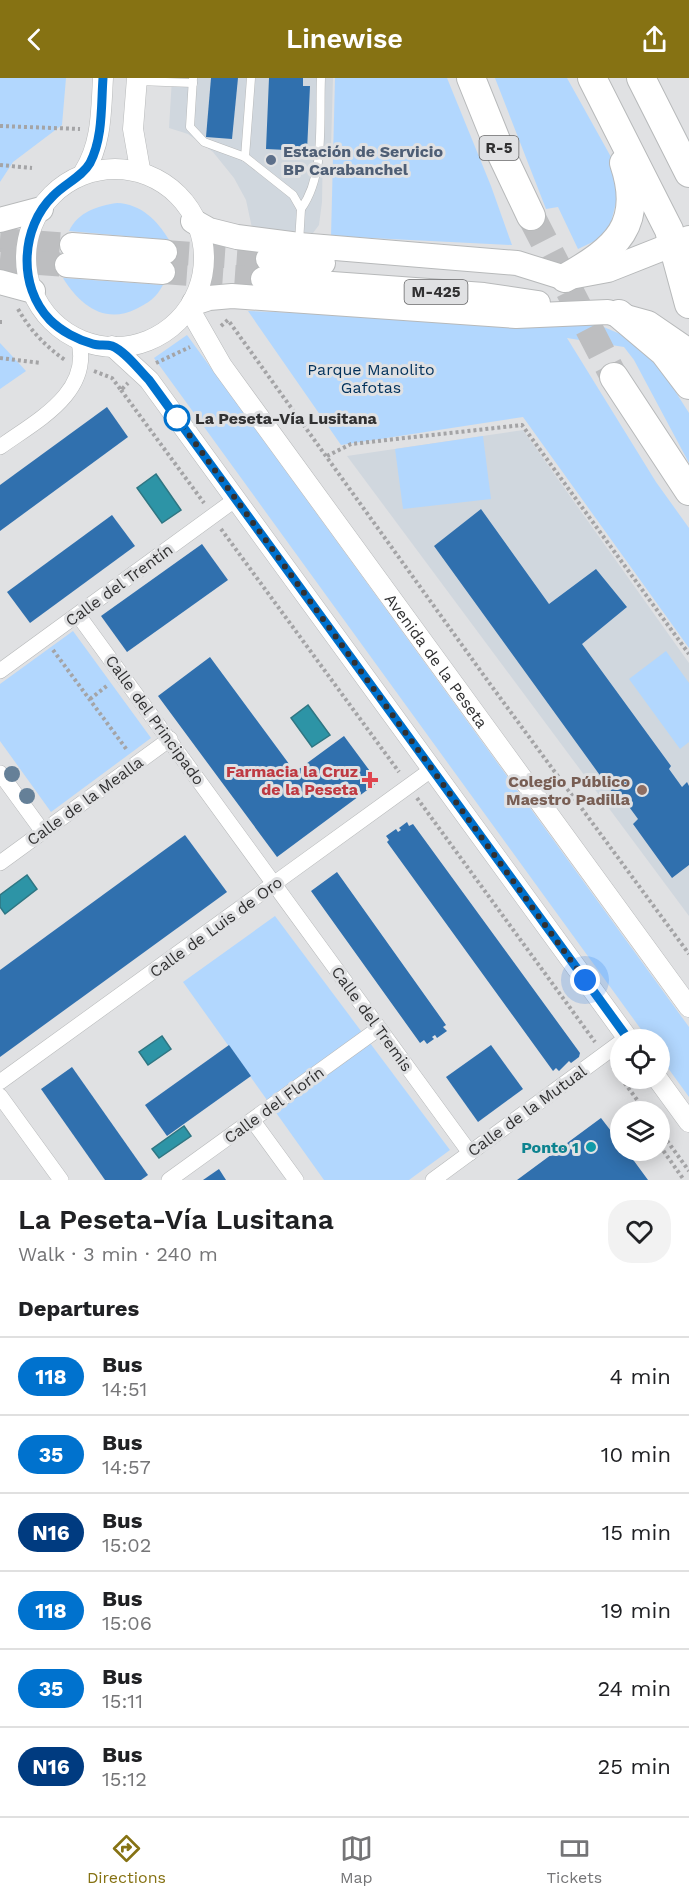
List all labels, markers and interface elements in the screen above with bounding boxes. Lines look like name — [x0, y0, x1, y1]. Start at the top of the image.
icon: back — [18, 23, 51, 56]
text: Linewise — [286, 23, 403, 55]
icon: share — [638, 23, 671, 56]
road number: R-5 — [480, 136, 518, 160]
place label: Estación de Servicio BP Carabanchel — [283, 142, 443, 179]
marker: Estación de Servicio BP Carabanchel — [264, 153, 278, 167]
road number: M-425 — [404, 280, 468, 304]
park label: Parque Manolito Gafotas — [307, 360, 435, 397]
marker: La Peseta-Vía Lusitana — [164, 405, 190, 431]
place label: La Peseta-Vía Lusitana — [195, 409, 378, 428]
street label: Calle del Trentín — [62, 540, 176, 630]
street label: Avenida de la Peseta — [381, 590, 492, 732]
street label: Calle del Principado — [101, 651, 209, 789]
street label: Calle de la Mealla — [23, 752, 147, 850]
place label: Farmacia la Cruz de la Peseta — [226, 762, 359, 799]
place label: Colegio Público Maestro Padilla — [506, 772, 631, 809]
marker: Farmacia la Cruz de la Peseta — [363, 773, 377, 787]
marker: Colegio Público Maestro Padilla — [635, 783, 649, 797]
street label: Calle de Luis de Oro — [146, 873, 286, 981]
street label: Calle del Tremis — [328, 963, 416, 1075]
your location — [570, 965, 600, 995]
map controls — [610, 1029, 670, 1161]
button: locate — [610, 1029, 670, 1089]
street label: Calle de la Mutual — [464, 1061, 590, 1160]
street label: Calle del Florín — [220, 1062, 328, 1148]
button: layers — [610, 1101, 670, 1161]
place label: Ponto 1 — [521, 1138, 579, 1157]
marker: Ponto 1 — [584, 1140, 598, 1154]
button: heart — [608, 1200, 671, 1263]
text: La Peseta-Vía Lusitana — [18, 1203, 334, 1236]
text: Walk · 3 min · 240 m — [18, 1242, 218, 1266]
text: Departures — [18, 1296, 139, 1321]
text: Bus — [102, 1352, 142, 1377]
text: 118 — [35, 1364, 67, 1389]
text: 4 min — [610, 1364, 671, 1389]
text: 14:51 — [102, 1377, 147, 1401]
text: Bus — [102, 1430, 142, 1455]
text: 35 — [39, 1442, 63, 1467]
text: 10 min — [601, 1442, 671, 1467]
text: 14:57 — [102, 1455, 151, 1479]
text: Bus — [102, 1508, 142, 1533]
text: N16 — [32, 1520, 70, 1545]
text: 15 min — [602, 1520, 671, 1545]
text: 15:02 — [102, 1533, 151, 1557]
text: Bus — [102, 1586, 142, 1611]
text: 118 — [35, 1598, 67, 1623]
text: 19 min — [601, 1598, 671, 1623]
text: 15:06 — [102, 1611, 152, 1635]
text: Bus — [102, 1664, 142, 1689]
text: 35 — [39, 1676, 63, 1701]
text: 24 min — [597, 1676, 671, 1701]
text: 15:11 — [102, 1689, 143, 1713]
text: Bus — [102, 1742, 142, 1767]
text: N16 — [32, 1754, 70, 1779]
text: 25 min — [597, 1754, 671, 1779]
text: 15:12 — [102, 1767, 147, 1791]
tab: Directions — [87, 1832, 166, 1887]
tab: Map — [340, 1832, 373, 1887]
tab: Tickets — [547, 1832, 602, 1887]

